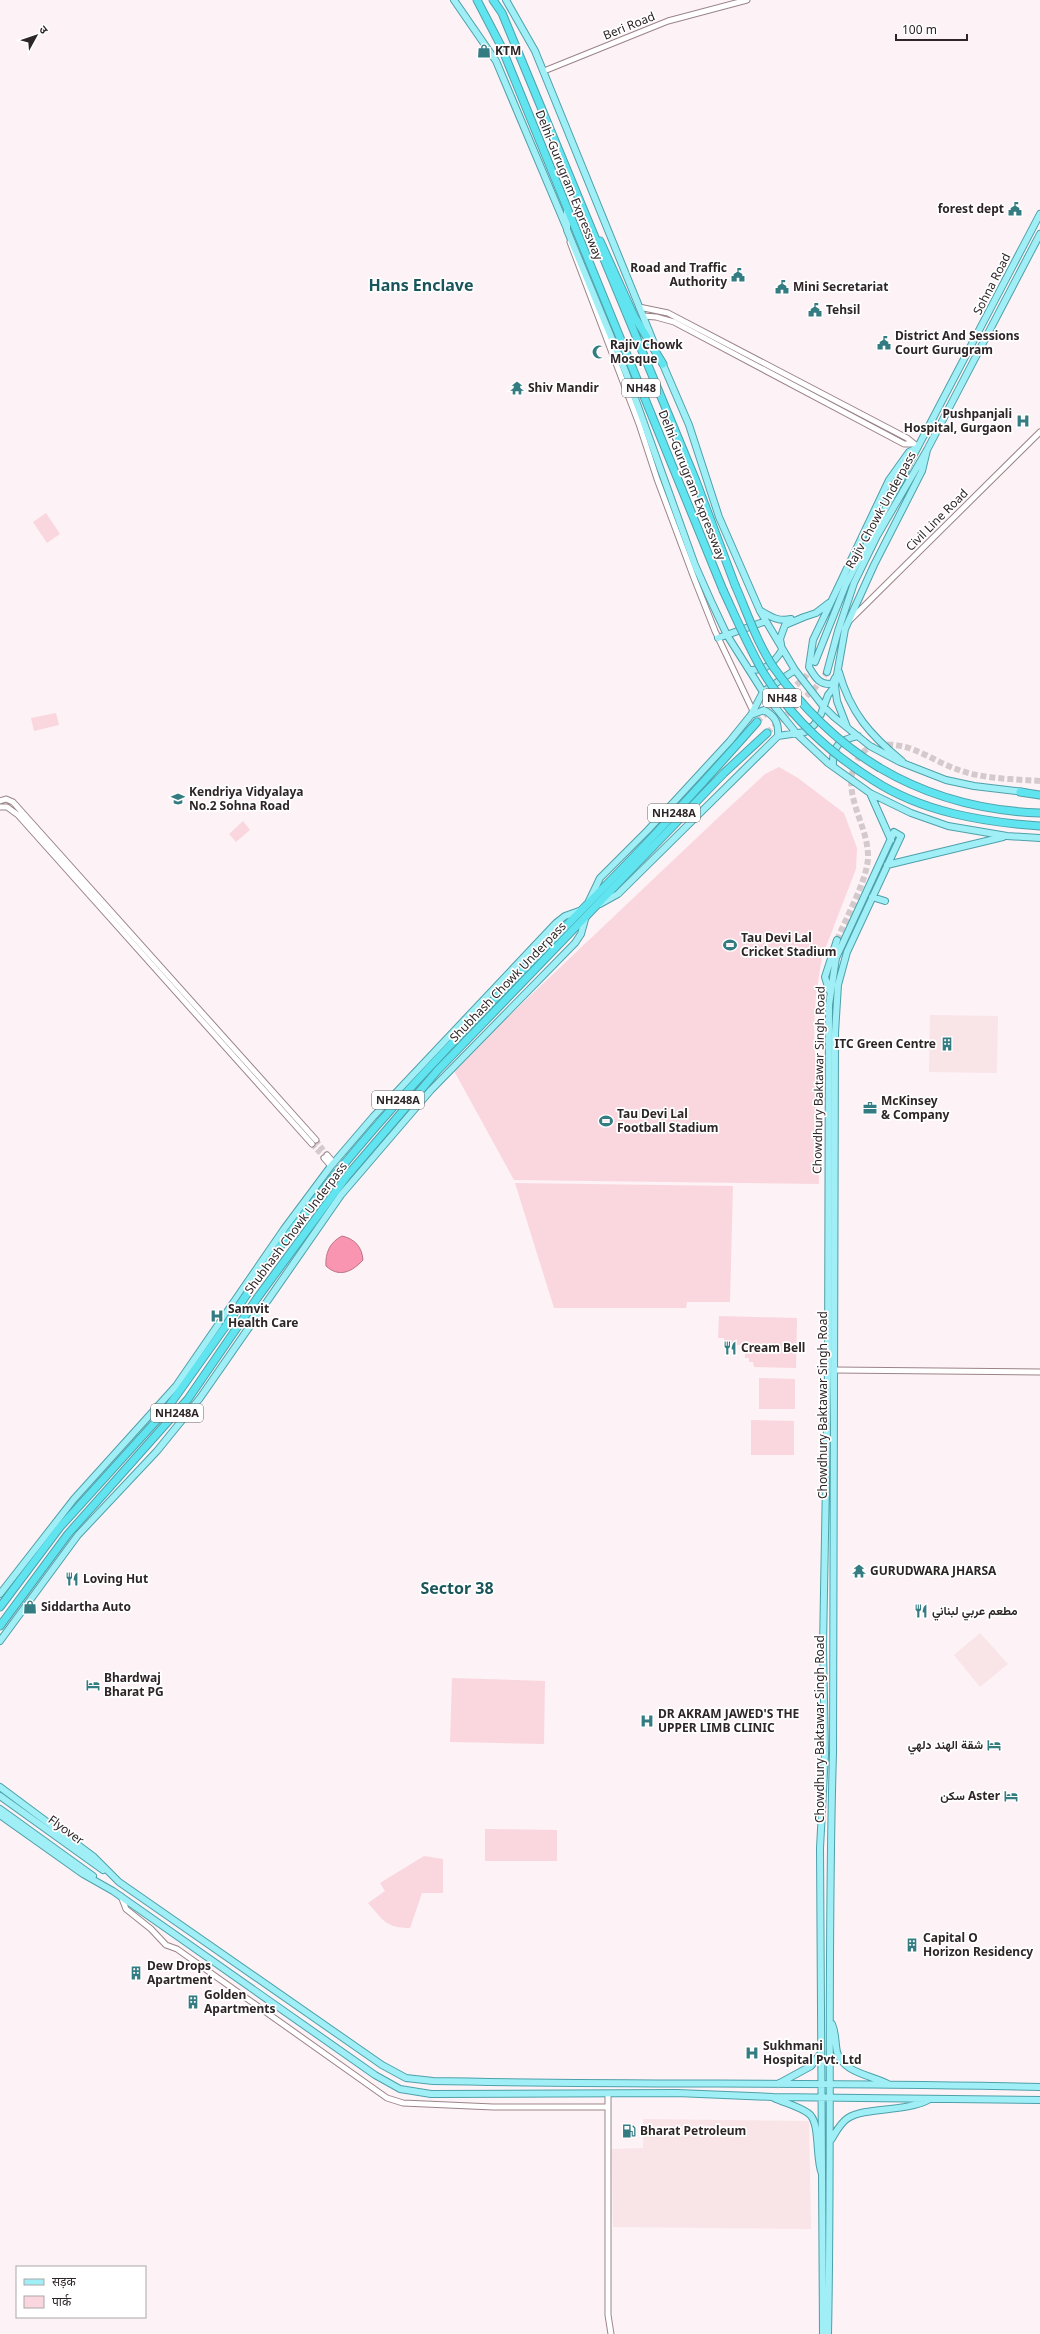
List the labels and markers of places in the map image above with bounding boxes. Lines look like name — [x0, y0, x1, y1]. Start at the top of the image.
place label: KTM — [495, 42, 521, 59]
shop icon: KTM — [476, 43, 492, 59]
place label: forest dept — [938, 200, 1004, 217]
public building icon: forest dept — [1007, 201, 1023, 217]
place label: Road and Traffic Authority — [630, 259, 727, 290]
public building icon: Road and Traffic Authority — [730, 267, 746, 283]
place label: Mini Secretariat — [793, 278, 888, 295]
public building icon: Mini Secretariat — [774, 279, 790, 295]
place label: Tehsil — [826, 301, 860, 318]
public building icon: Tehsil — [807, 302, 823, 318]
place label: District And Sessions Court Gurugram — [895, 327, 1020, 358]
public building icon: District And Sessions Court Gurugram — [876, 335, 892, 351]
place label: Rajiv Chowk Mosque — [610, 336, 683, 367]
mosque icon: Rajiv Chowk Mosque — [591, 344, 607, 360]
place label: Shiv Mandir — [528, 379, 599, 396]
temple icon: Shiv Mandir — [509, 380, 525, 396]
place label: Pushpanjali Hospital, Gurgaon — [904, 405, 1012, 436]
hospital icon: Pushpanjali Hospital, Gurgaon — [1015, 413, 1031, 429]
place label: Kendriya Vidyalaya No.2 Sohna Road — [189, 783, 303, 814]
school or university icon: Kendriya Vidyalaya No.2 Sohna Road — [170, 791, 186, 807]
place label: Tau Devi Lal Cricket Stadium — [741, 929, 836, 960]
sports icon: Tau Devi Lal Cricket Stadium — [722, 937, 738, 953]
place label: ITC Green Centre — [835, 1035, 936, 1052]
building icon: ITC Green Centre — [939, 1036, 955, 1052]
place label: McKinsey & Company — [881, 1092, 950, 1123]
office icon: McKinsey & Company — [862, 1100, 878, 1116]
place label: Tau Devi Lal Football Stadium — [617, 1105, 719, 1136]
sports icon: Tau Devi Lal Football Stadium — [598, 1113, 614, 1129]
place label: Samvit Health Care — [228, 1300, 298, 1331]
hospital icon: Samvit Health Care — [209, 1308, 225, 1324]
place label: Cream Bell — [741, 1339, 805, 1356]
restaurant icon: Cream Bell — [722, 1340, 738, 1356]
place label: GURUDWARA JHARSA — [870, 1562, 997, 1579]
temple icon: GURUDWARA JHARSA — [851, 1563, 867, 1579]
place label: Loving Hut — [83, 1570, 148, 1587]
restaurant icon: Loving Hut — [64, 1571, 80, 1587]
place label: Siddartha Auto — [41, 1598, 131, 1615]
shop icon: Siddartha Auto — [22, 1599, 38, 1615]
place label: مطعم عربي لبناني — [932, 1602, 1018, 1621]
restaurant icon: مطعم عربي لبناني — [913, 1603, 929, 1619]
place label: Bhardwaj Bharat PG — [104, 1669, 164, 1700]
hotel icon: Bhardwaj Bharat PG — [85, 1677, 101, 1693]
place label: DR AKRAM JAWED'S THE UPPER LIMB CLINIC — [658, 1705, 800, 1736]
hospital icon: DR AKRAM JAWED'S THE UPPER LIMB CLINIC — [639, 1713, 655, 1729]
place label: شقة الهند دلهي — [908, 1736, 983, 1755]
hotel icon: شقة الهند دلهي — [986, 1737, 1002, 1753]
place label: سكن Aster — [940, 1787, 1001, 1804]
hotel icon: سكن Aster — [1003, 1788, 1019, 1804]
place label: Capital O Horizon Residency — [923, 1929, 1033, 1960]
building icon: Capital O Horizon Residency — [904, 1937, 920, 1953]
place label: Dew Drops Apartment — [147, 1957, 213, 1988]
building icon: Dew Drops Apartment — [128, 1965, 144, 1981]
place label: Golden Apartments — [204, 1986, 276, 2017]
building icon: Golden Apartments — [185, 1994, 201, 2010]
place label: Sukhmani Hospital Pvt. Ltd — [763, 2037, 861, 2068]
hospital icon: Sukhmani Hospital Pvt. Ltd — [744, 2045, 760, 2061]
place label: Bharat Petroleum — [640, 2122, 746, 2139]
fuel station icon: Bharat Petroleum — [621, 2123, 637, 2139]

